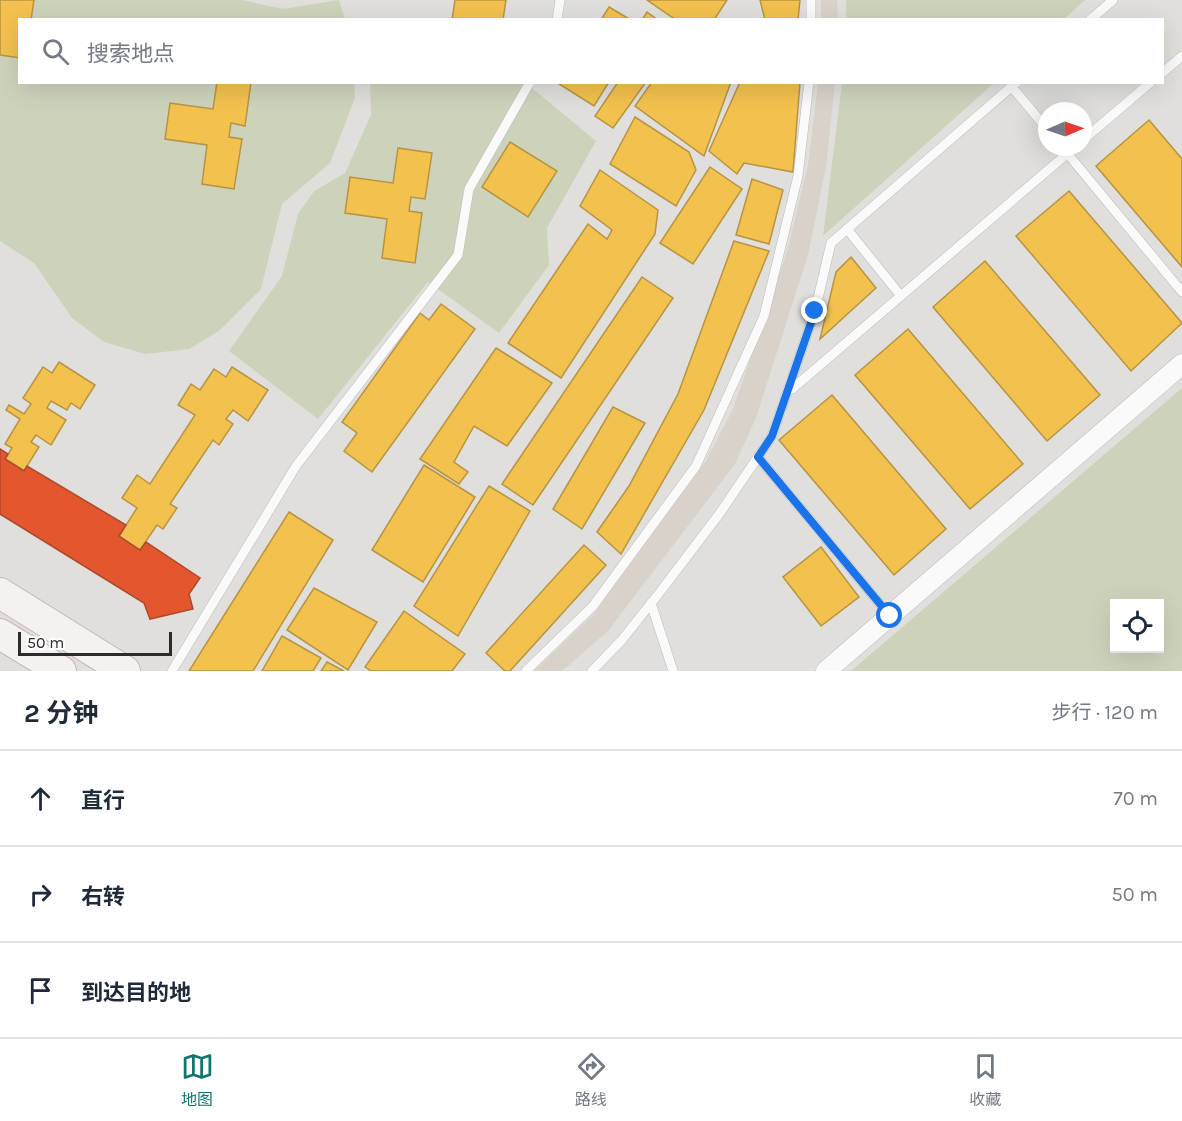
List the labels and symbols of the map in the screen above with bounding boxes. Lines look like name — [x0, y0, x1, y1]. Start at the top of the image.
north arrow — [1038, 102, 1092, 156]
route end — [801, 297, 827, 323]
route start — [876, 602, 902, 628]
scale bar — [18, 629, 172, 656]

